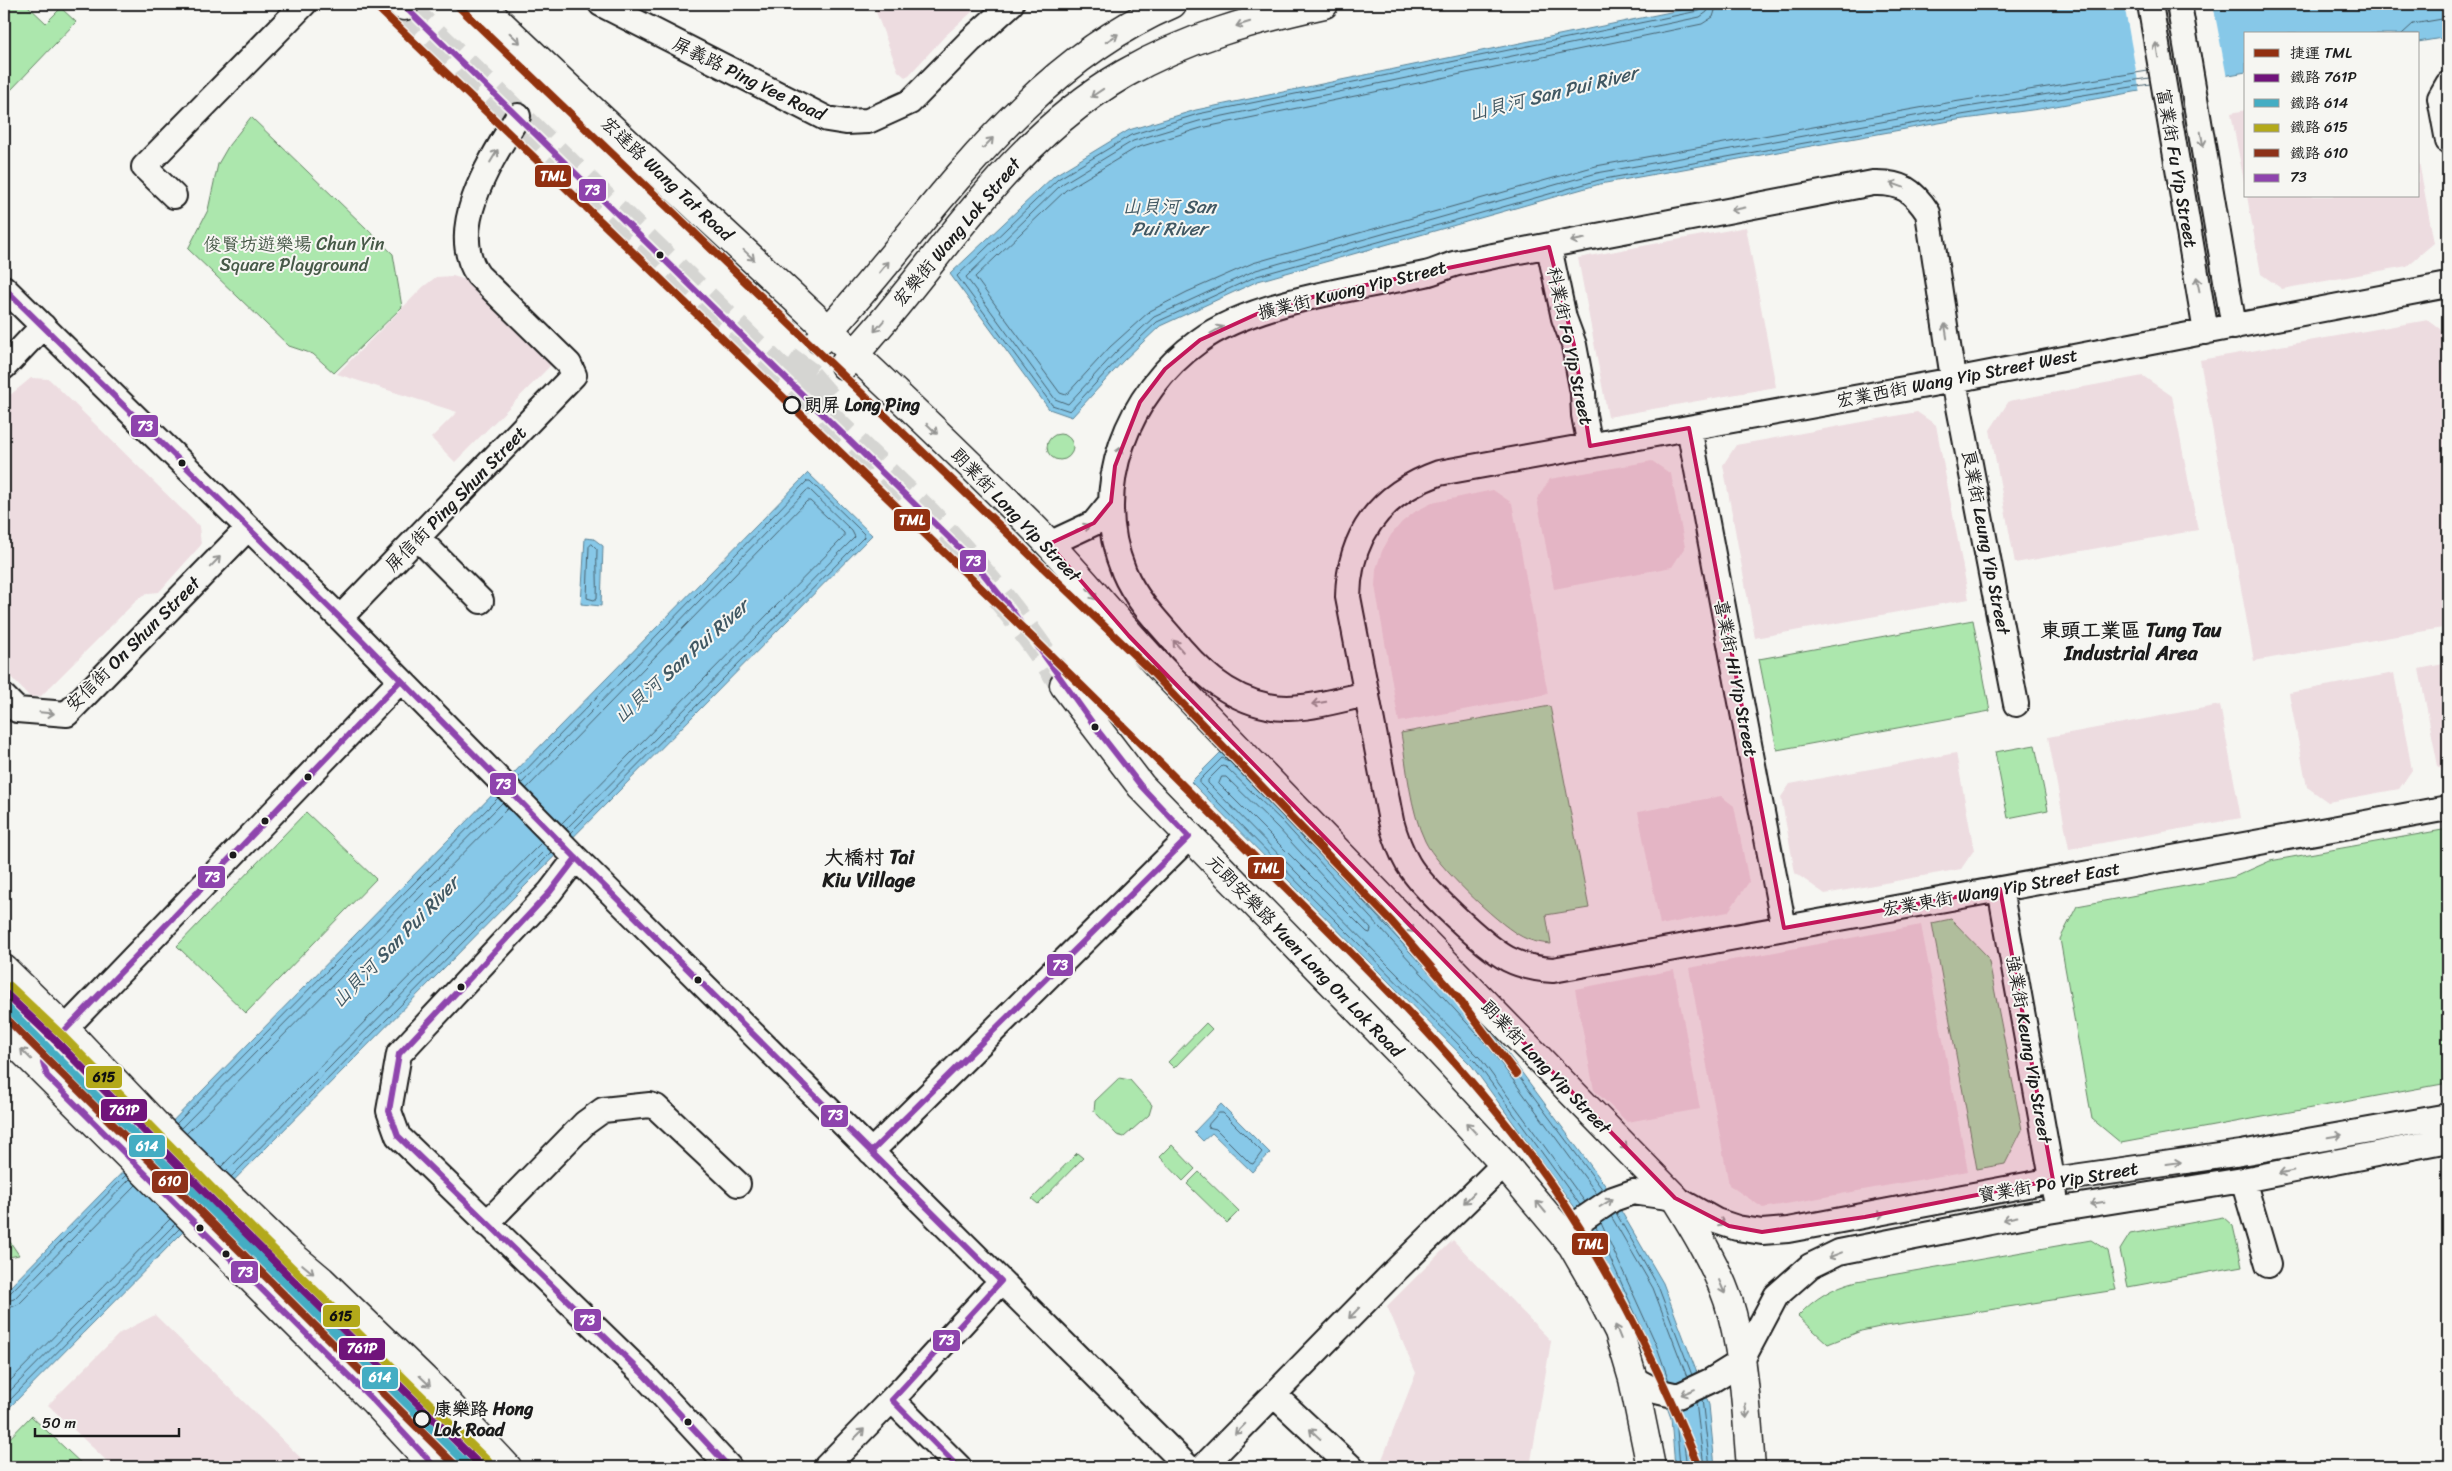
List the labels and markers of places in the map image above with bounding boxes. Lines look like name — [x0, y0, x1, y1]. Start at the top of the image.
unlabelled marker — [655, 250, 665, 260]
place label: 朗屏 Long Ping — [804, 389, 920, 421]
marker: 朗屏 Long Ping — [783, 396, 801, 414]
unlabelled marker — [177, 458, 187, 468]
unlabelled marker — [1090, 722, 1100, 732]
unlabelled marker — [303, 772, 313, 782]
unlabelled marker — [260, 816, 270, 826]
unlabelled marker — [228, 850, 238, 860]
unlabelled marker — [693, 975, 703, 985]
unlabelled marker — [456, 982, 466, 992]
unlabelled marker — [195, 1223, 205, 1233]
unlabelled marker — [221, 1249, 231, 1259]
place label: 康樂路 Hong Lok Road — [434, 1393, 533, 1446]
marker: 康樂路 Hong Lok Road — [413, 1410, 431, 1428]
unlabelled marker — [683, 1417, 693, 1427]

